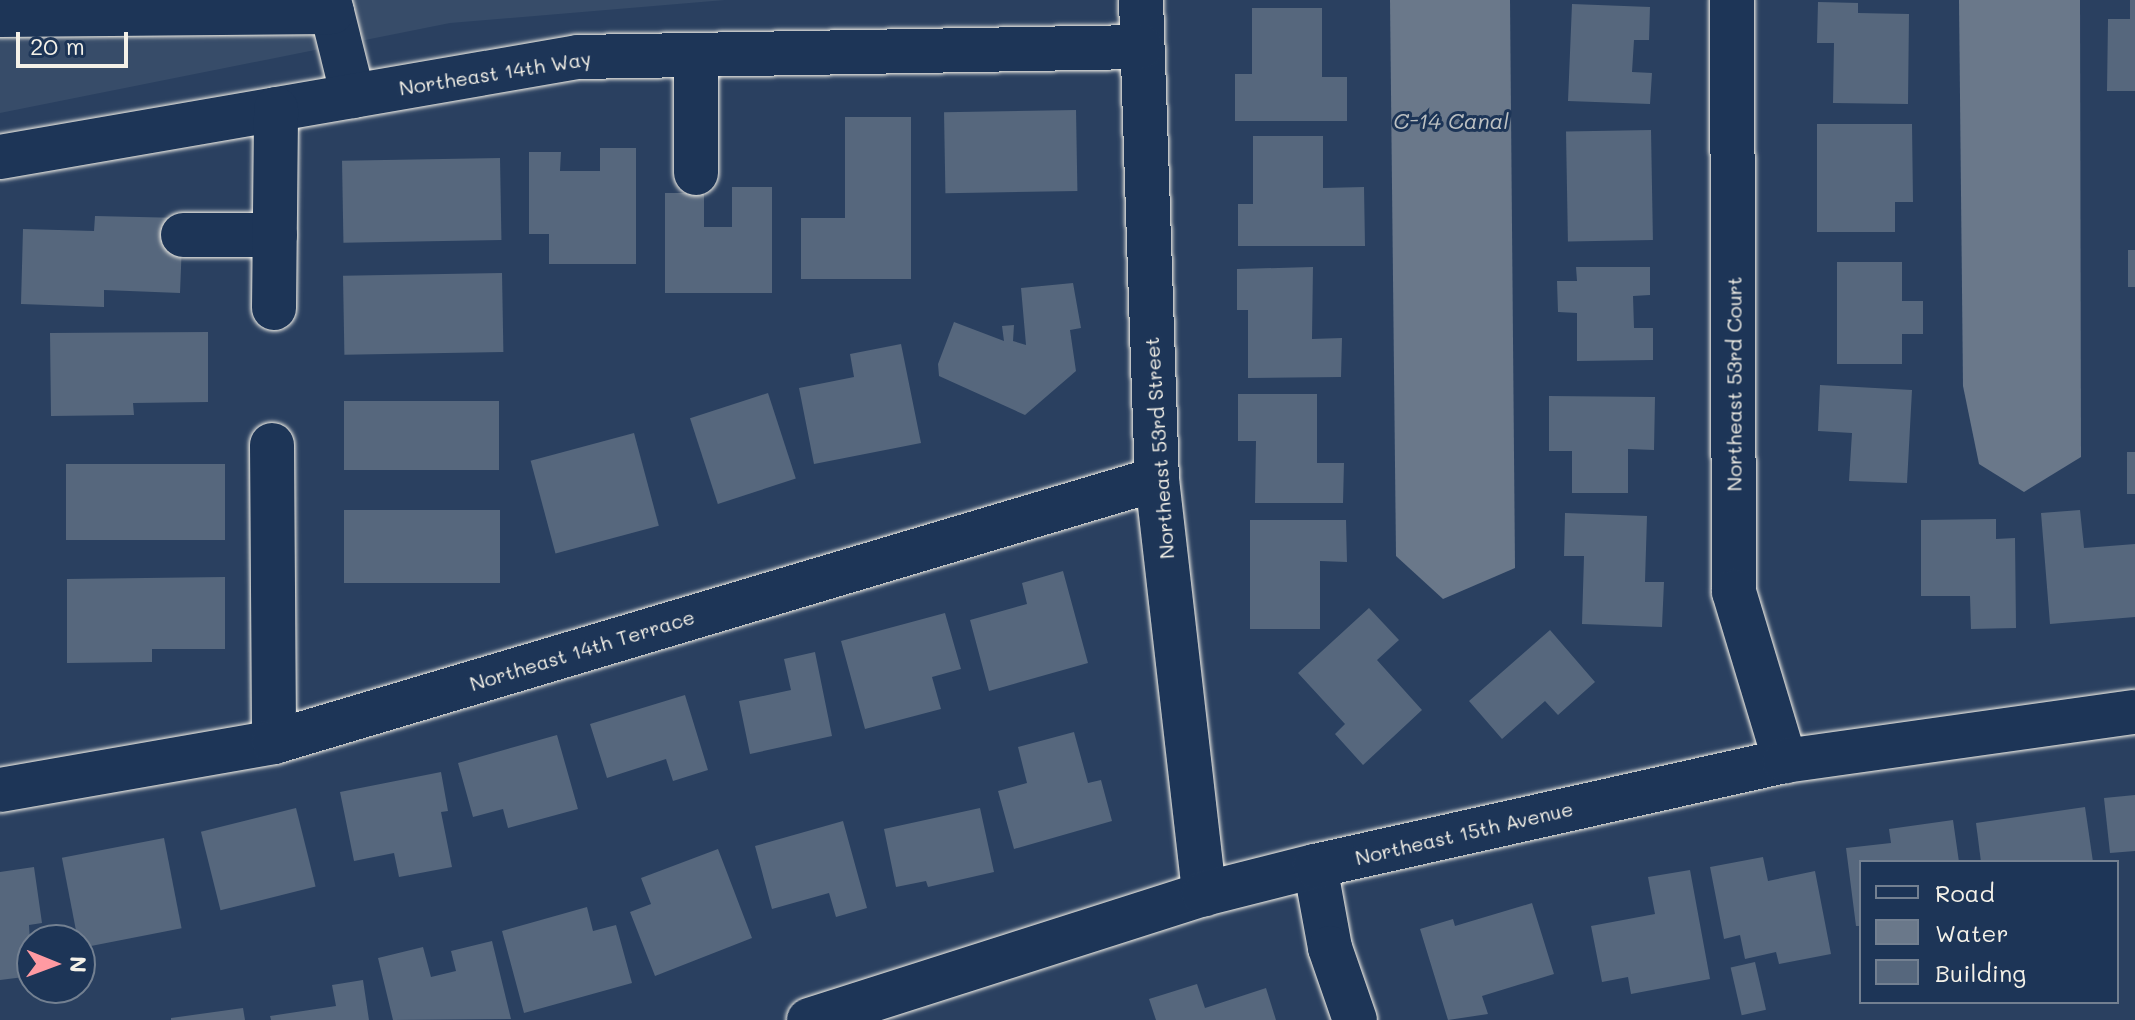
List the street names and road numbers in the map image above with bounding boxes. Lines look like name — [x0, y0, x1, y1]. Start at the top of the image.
street label: Northeast 14th Way — [397, 46, 593, 100]
street label: Northeast 53rd Court — [1722, 277, 1746, 491]
street label: Northeast 53rd Street — [1139, 336, 1179, 560]
street label: Northeast 14th Terrace — [467, 604, 697, 696]
street label: Northeast 15th Avenue — [1353, 796, 1575, 870]

